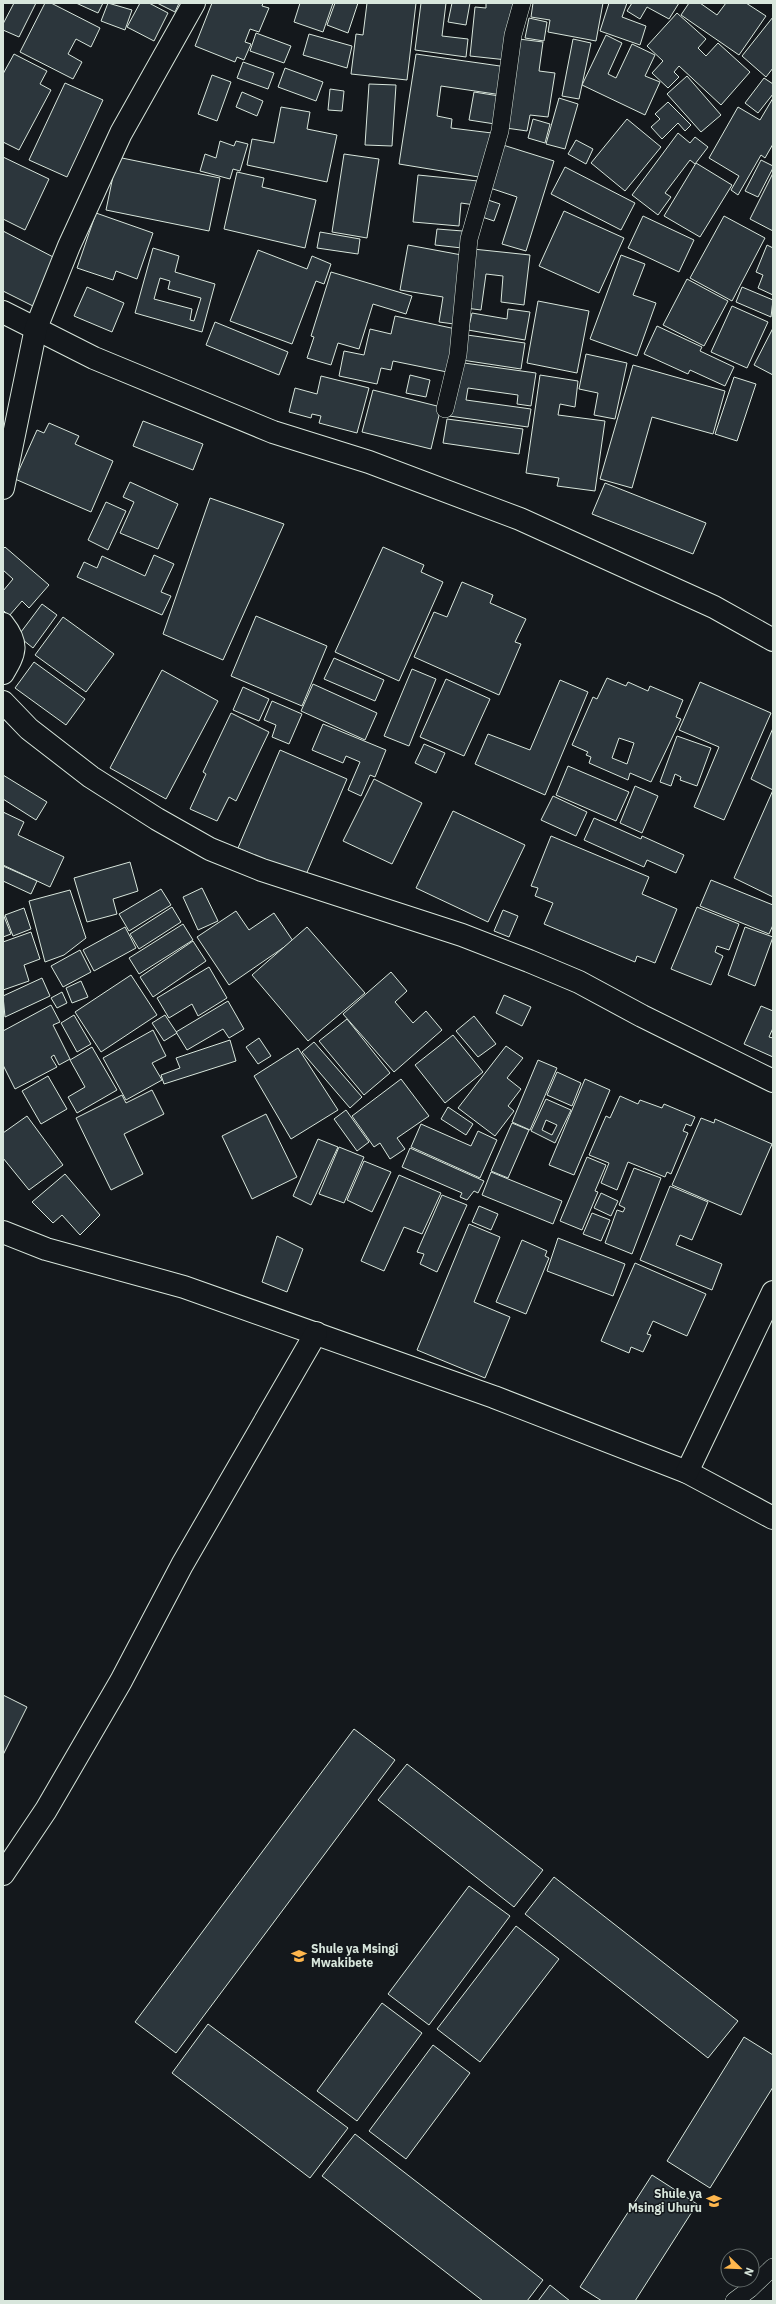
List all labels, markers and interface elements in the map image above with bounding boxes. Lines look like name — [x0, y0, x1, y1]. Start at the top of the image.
place label: Shule ya Msingi Mwakibete — [311, 1941, 398, 1970]
school or university icon: Shule ya Msingi Mwakibete — [290, 1947, 308, 1965]
place label: Shule ya Msingi Uhuru — [628, 2186, 702, 2215]
school or university icon: Shule ya Msingi Uhuru — [705, 2192, 723, 2210]
north arrow — [720, 2248, 760, 2288]
text: N — [741, 2266, 757, 2278]

